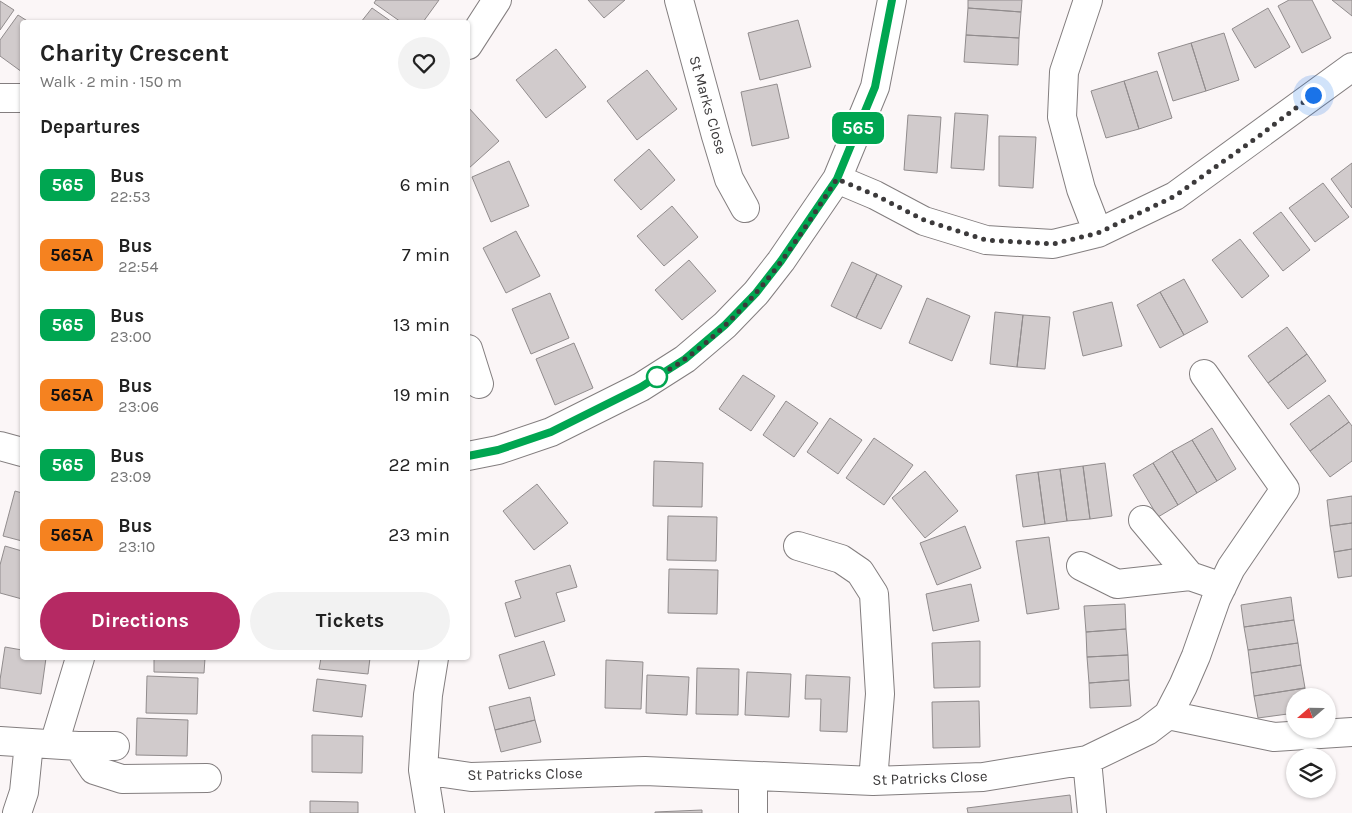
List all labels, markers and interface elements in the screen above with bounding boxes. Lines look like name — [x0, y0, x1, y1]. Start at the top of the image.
button: heart — [398, 37, 450, 89]
text: Charity Crescent — [40, 39, 229, 67]
street label: St Marks Close — [685, 54, 731, 156]
text: Walk · 2 min · 150 m — [40, 72, 182, 91]
your location — [1301, 83, 1326, 108]
line badge: 565 — [829, 112, 887, 144]
text: Departures — [40, 116, 140, 138]
text: 565 — [842, 117, 874, 139]
text: Bus — [110, 165, 144, 187]
text: 565 — [52, 174, 83, 196]
text: 6 min — [400, 174, 450, 196]
text: 22:53 — [110, 187, 151, 206]
text: Bus — [118, 235, 152, 257]
text: 565A — [50, 244, 93, 266]
text: 7 min — [402, 244, 450, 266]
text: 22:54 — [118, 257, 158, 276]
text: Bus — [110, 305, 144, 327]
text: 565 — [52, 314, 83, 336]
text: 13 min — [393, 314, 450, 336]
text: 23:00 — [110, 327, 151, 346]
unlabelled marker — [646, 366, 668, 388]
text: Bus — [118, 375, 152, 397]
text: 565A — [50, 384, 93, 406]
text: 19 min — [393, 384, 450, 406]
text: 23:06 — [118, 397, 159, 416]
text: Bus — [110, 445, 144, 467]
text: 565 — [52, 454, 83, 476]
text: 22 min — [389, 454, 450, 476]
text: 23:09 — [110, 467, 151, 486]
text: Bus — [118, 515, 152, 537]
text: 565A — [50, 524, 93, 546]
text: 23 min — [388, 524, 450, 546]
text: 23:10 — [118, 537, 155, 556]
button: Directions — [40, 592, 240, 650]
button: Tickets — [250, 592, 450, 650]
north arrow — [1286, 688, 1336, 738]
map controls — [1286, 688, 1336, 798]
button: layers — [1286, 748, 1336, 798]
street label: St Patricks Close — [467, 764, 583, 784]
street label: St Patricks Close — [872, 767, 988, 789]

